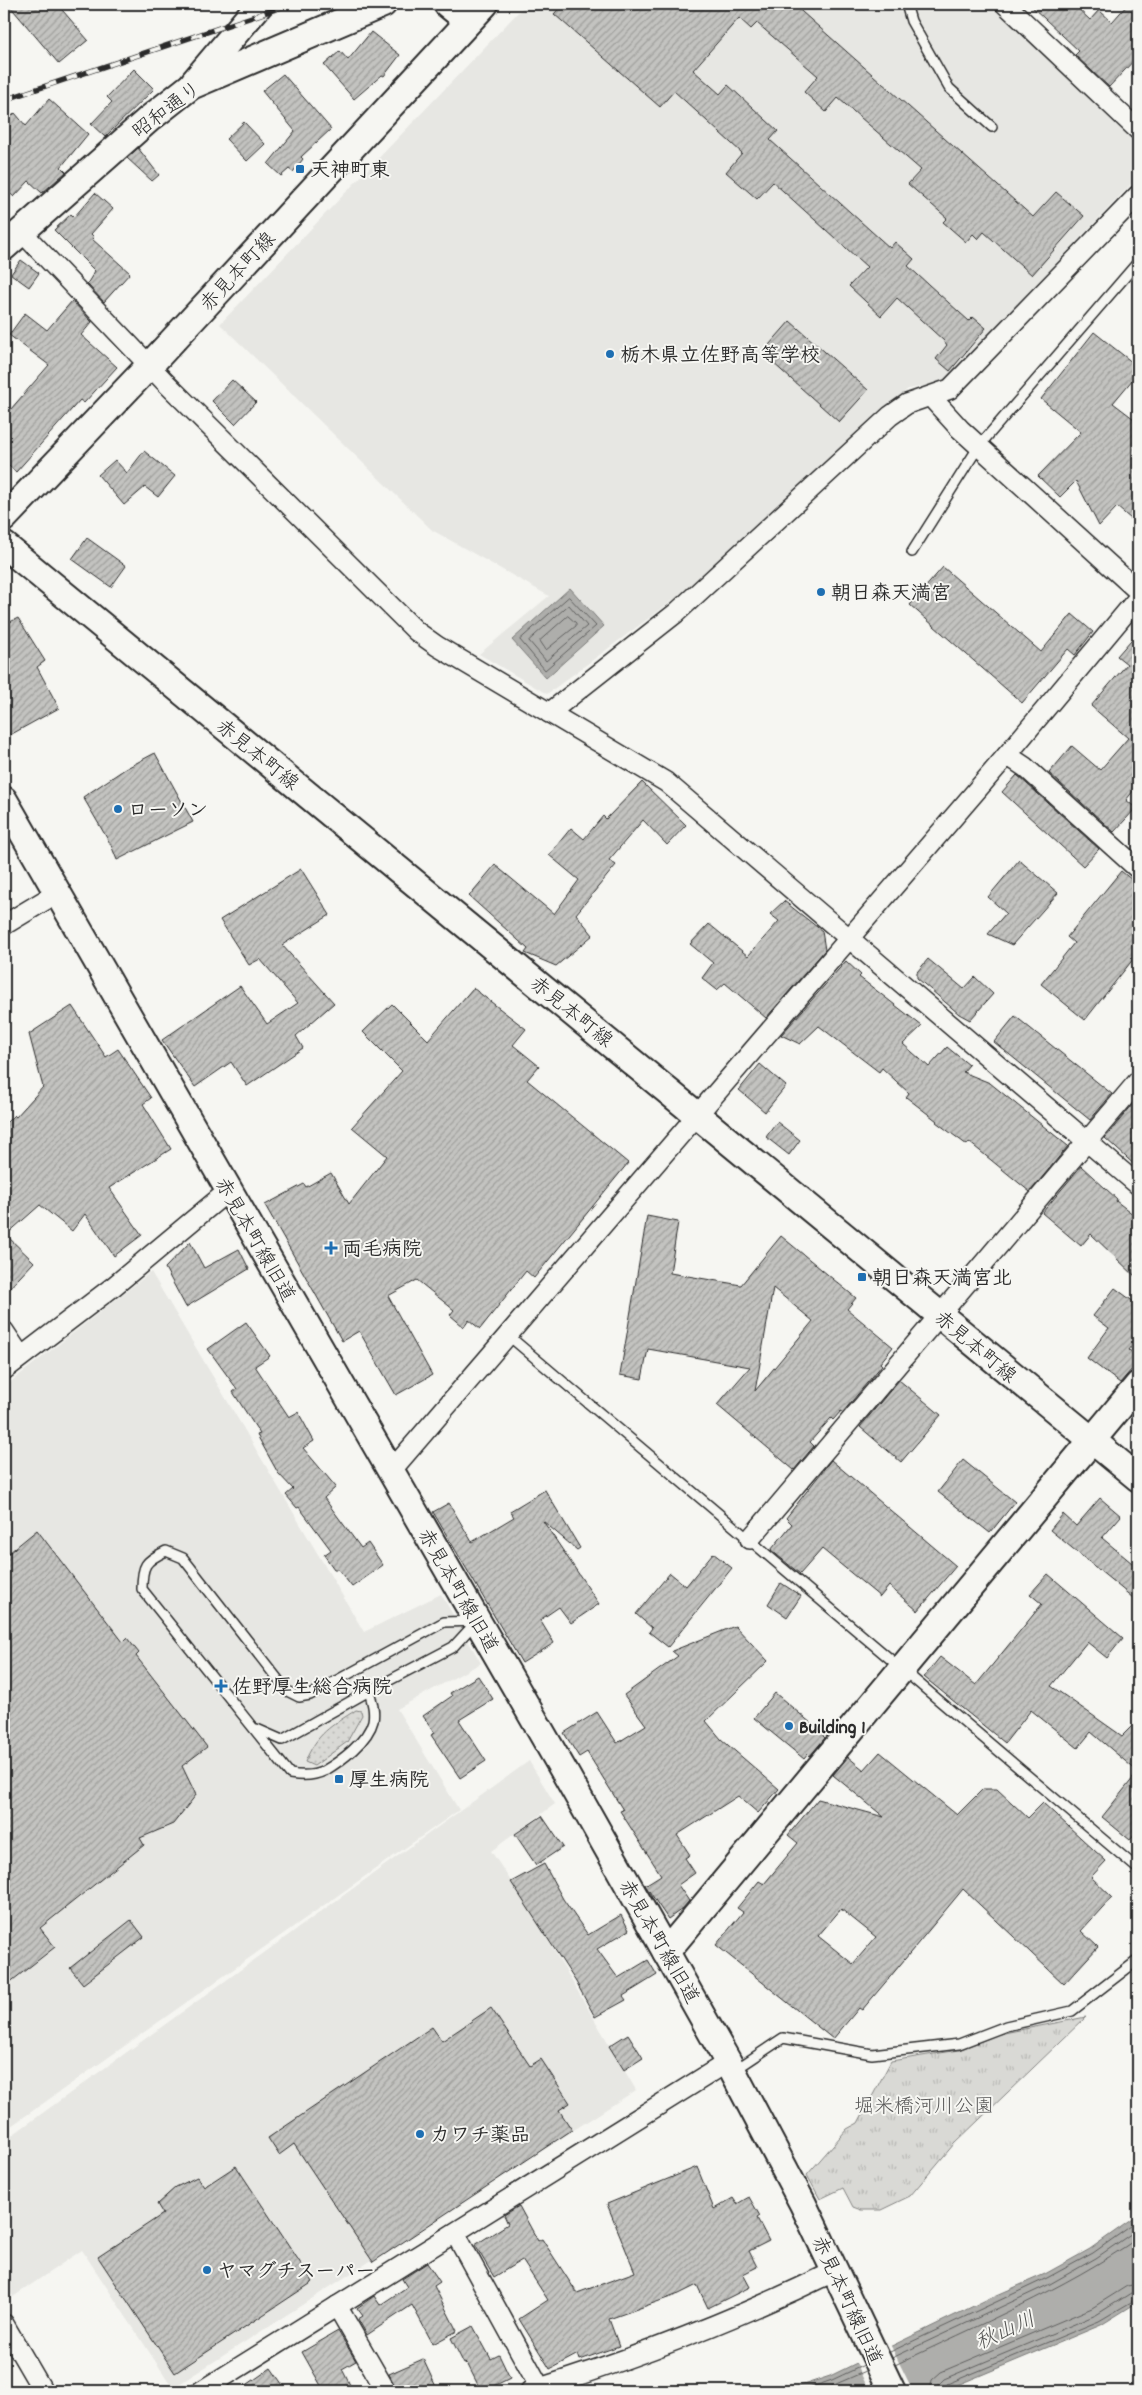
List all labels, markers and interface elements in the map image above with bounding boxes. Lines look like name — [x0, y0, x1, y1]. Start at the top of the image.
street label: 昭和通り — [127, 76, 208, 147]
place label: 天神町東 — [310, 158, 390, 186]
marker: 天神町東 — [294, 163, 306, 175]
street label: 赤見本町線 — [195, 227, 284, 319]
place label: 栃木県立佐野高等学校 — [620, 343, 820, 371]
marker: 栃木県立佐野高等学校 — [604, 348, 616, 360]
place label: 朝日森天満宮 — [831, 581, 951, 609]
marker: 朝日森天満宮 — [815, 586, 827, 598]
street label: 赤見本町線 — [208, 714, 304, 799]
place label: ローソン — [128, 798, 208, 826]
marker: ローソン — [112, 803, 124, 815]
street label: 赤見本町線 — [522, 971, 618, 1056]
street label: 赤見本町線旧道 — [206, 1173, 301, 1308]
place label: 両毛病院 — [342, 1237, 422, 1265]
marker: 両毛病院 — [324, 1241, 338, 1255]
place label: 朝日森天満宮北 — [872, 1266, 1012, 1294]
marker: 朝日森天満宮北 — [856, 1271, 868, 1283]
street label: 赤見本町線 — [927, 1305, 1021, 1391]
street label: 赤見本町線旧道 — [409, 1524, 504, 1659]
place label: 佐野厚生総合病院 — [232, 1675, 392, 1703]
marker: 佐野厚生総合病院 — [214, 1679, 228, 1693]
place label: Building 1 — [799, 1715, 866, 1743]
marker: Building 1 — [783, 1720, 795, 1732]
place label: 厚生病院 — [349, 1768, 429, 1796]
marker: 厚生病院 — [333, 1773, 345, 1785]
street label: 赤見本町線旧道 — [610, 1875, 705, 2010]
park label: 堀米橋河川公園 — [854, 2094, 994, 2122]
place label: カワチ薬品 — [430, 2123, 530, 2151]
marker: カワチ薬品 — [414, 2128, 426, 2140]
street label: 赤見本町線旧道 — [803, 2232, 888, 2371]
place label: ヤマグチスーパー — [217, 2259, 375, 2287]
marker: ヤマグチスーパー — [201, 2264, 213, 2276]
water label: 秋山川 — [971, 2306, 1041, 2359]

